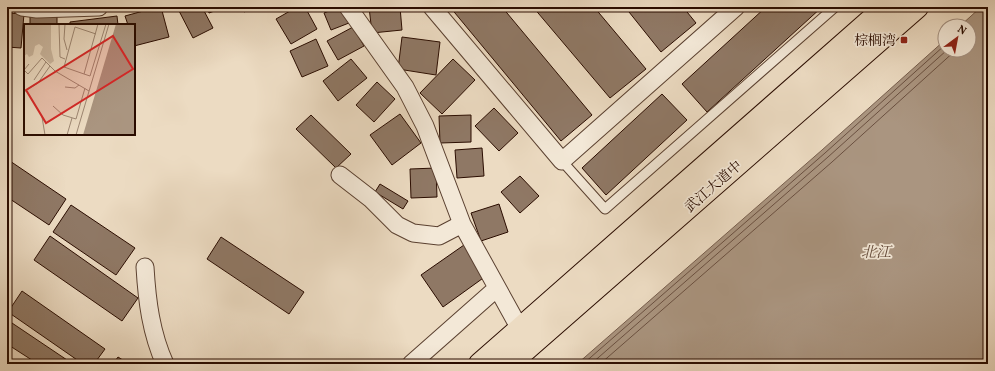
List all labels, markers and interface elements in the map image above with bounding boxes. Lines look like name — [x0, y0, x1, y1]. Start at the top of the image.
north arrow — [937, 18, 977, 58]
text: N — [954, 22, 969, 39]
inset map — [24, 24, 135, 135]
place label: 棕榈湾 — [854, 32, 896, 51]
marker: 棕榈湾 — [899, 35, 909, 45]
street label: 武江大道中 — [681, 157, 747, 217]
water label: 北江 — [861, 243, 893, 264]

